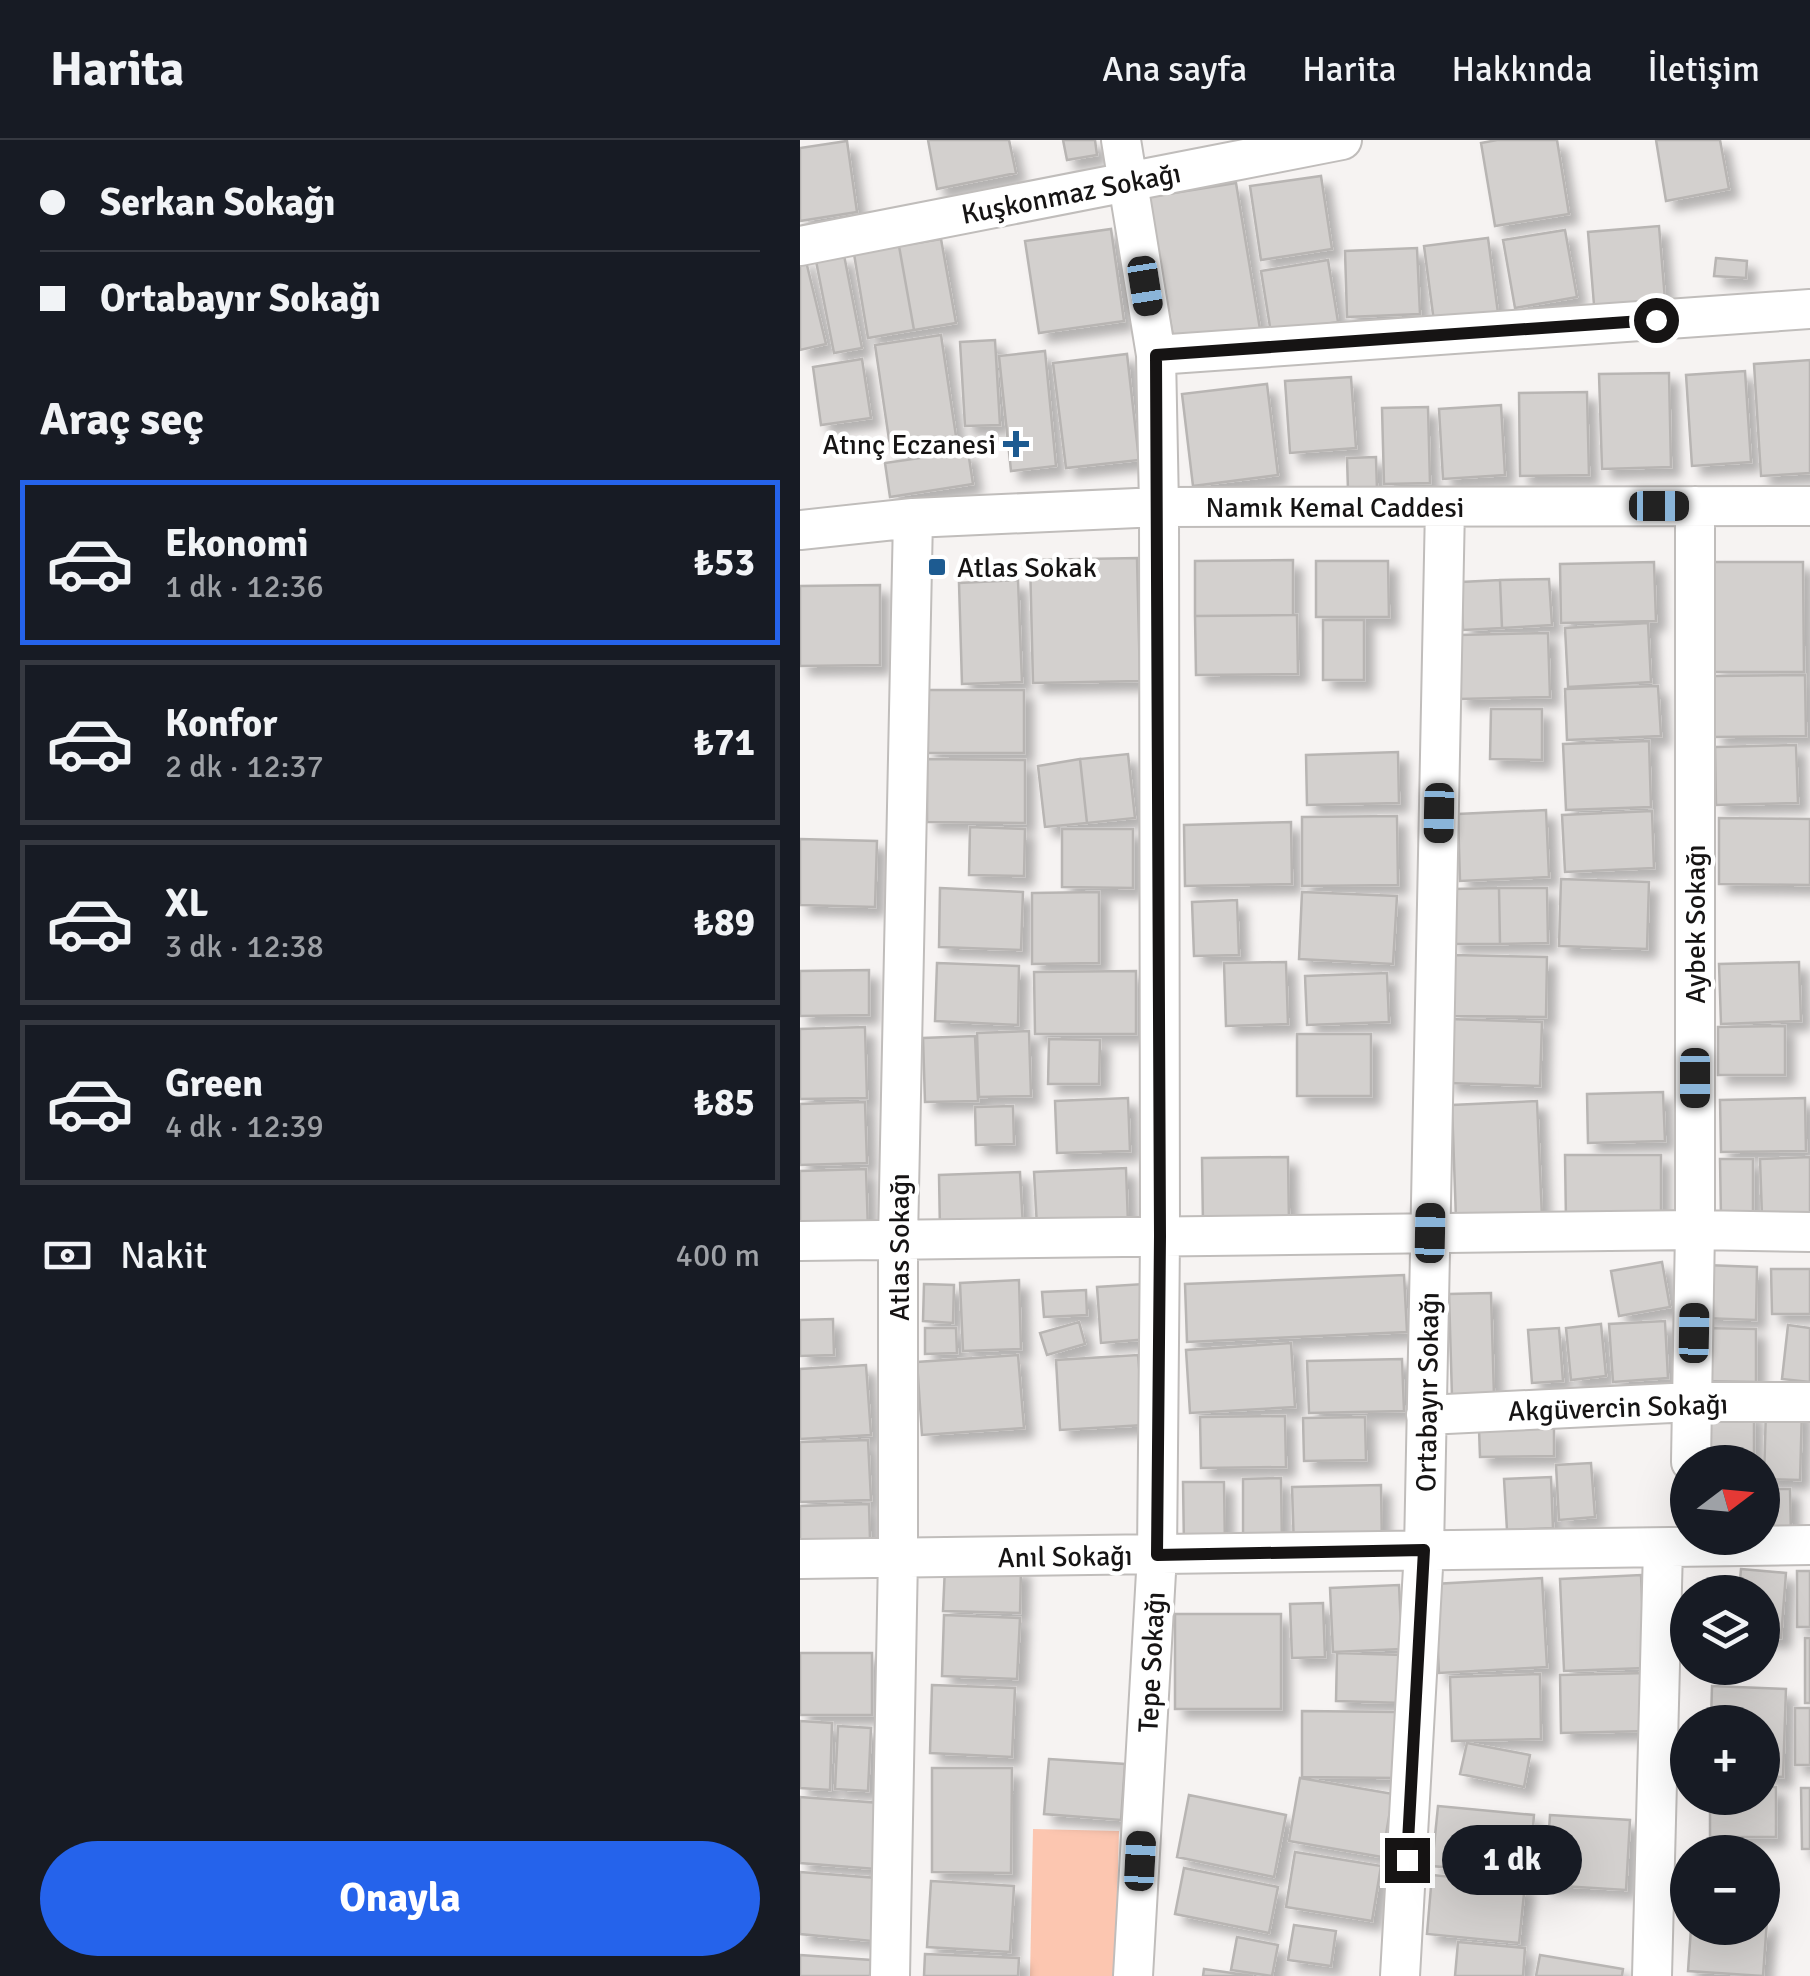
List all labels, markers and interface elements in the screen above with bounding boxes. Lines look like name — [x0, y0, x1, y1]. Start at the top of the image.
text: Harita — [50, 40, 184, 99]
text: Ana sayfa — [1102, 48, 1247, 91]
text: Harita — [1302, 48, 1396, 91]
text: Hakkında — [1451, 48, 1593, 91]
text: İletişim — [1648, 48, 1760, 91]
street label: Kuşkonmaz Sokağı — [959, 156, 1184, 232]
text: Serkan Sokağı — [100, 179, 336, 226]
car — [1125, 254, 1165, 318]
text: Ortabayır Sokağı — [100, 275, 381, 322]
route start — [1634, 298, 1679, 343]
text: Araç seç — [40, 392, 204, 447]
place label: Atınç Eczanesi — [823, 428, 996, 462]
marker: Atınç Eczanesi — [1005, 433, 1027, 455]
street label: Namık Kemal Caddesi — [1206, 491, 1464, 525]
car — [1629, 491, 1689, 521]
icon: car — [45, 518, 135, 608]
text: Ekonomi — [165, 520, 309, 567]
text: ₺53 — [693, 539, 755, 586]
place label: Atlas Sokak — [957, 551, 1097, 585]
marker: Atlas Sokak — [926, 556, 948, 578]
text: 1 dk · 12:36 — [165, 567, 324, 606]
icon: car — [45, 698, 135, 788]
text: Konfor — [165, 700, 277, 747]
text: ₺71 — [693, 719, 755, 766]
text: 2 dk · 12:37 — [165, 747, 324, 786]
car — [1423, 783, 1455, 843]
street label: Aybek Sokağı — [1679, 844, 1713, 1004]
icon: car — [45, 878, 135, 968]
text: XL — [165, 880, 208, 927]
text: ₺89 — [693, 899, 755, 946]
text: 3 dk · 12:38 — [165, 927, 324, 966]
car — [1680, 1048, 1710, 1108]
icon: car — [45, 1058, 135, 1148]
text: Green — [165, 1060, 263, 1107]
text: ₺85 — [693, 1079, 755, 1126]
text: 4 dk · 12:39 — [165, 1107, 324, 1146]
street label: Atlas Sokağı — [883, 1173, 917, 1321]
car — [1414, 1203, 1446, 1263]
icon: cash — [40, 1228, 95, 1283]
text: Nakit — [120, 1232, 207, 1279]
text: 400 m — [676, 1236, 760, 1275]
street label: Ortabayır Sokağı — [1409, 1292, 1447, 1492]
car — [1678, 1303, 1710, 1363]
street label: Akgüvercin Sokağı — [1507, 1387, 1729, 1429]
north arrow — [1670, 1445, 1780, 1555]
map controls — [1670, 1445, 1780, 1945]
street label: Anıl Sokağı — [997, 1539, 1133, 1575]
button: layers — [1670, 1575, 1780, 1685]
street label: Tepe Sokağı — [1131, 1591, 1173, 1733]
button: + — [1670, 1705, 1780, 1815]
callout: 1 dk — [1442, 1825, 1582, 1895]
car — [1123, 1830, 1157, 1892]
button: − — [1670, 1835, 1780, 1945]
route end — [1385, 1838, 1430, 1883]
text: 1 dk — [1483, 1840, 1541, 1879]
button: Onayla — [40, 1841, 760, 1956]

